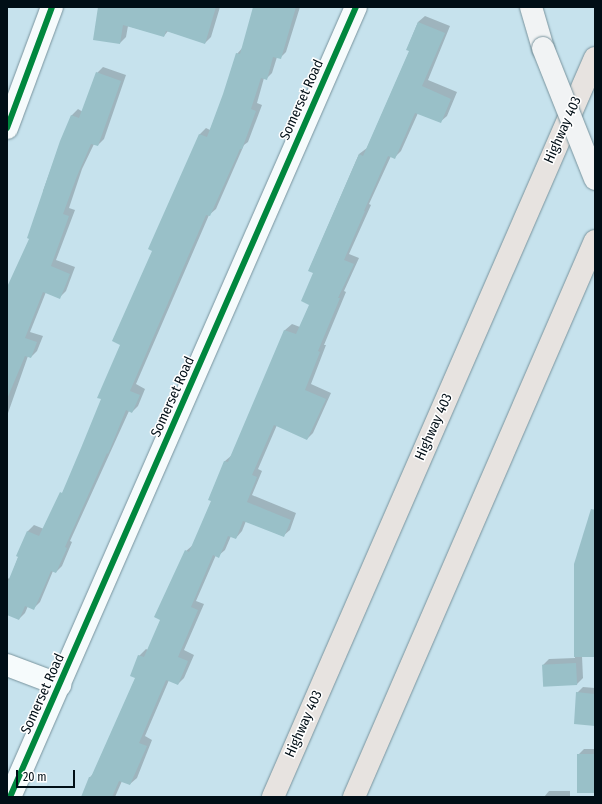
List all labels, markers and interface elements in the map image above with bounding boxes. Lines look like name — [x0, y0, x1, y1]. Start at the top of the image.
street label: Somerset Road — [277, 57, 327, 143]
street label: Highway 403 — [541, 94, 585, 166]
street label: Somerset Road — [148, 354, 198, 440]
street label: Highway 403 — [412, 391, 456, 463]
street label: Somerset Road — [18, 651, 68, 737]
street label: Highway 403 — [282, 688, 326, 760]
scale bar — [18, 762, 77, 788]
text: 20 m — [23, 770, 47, 784]

